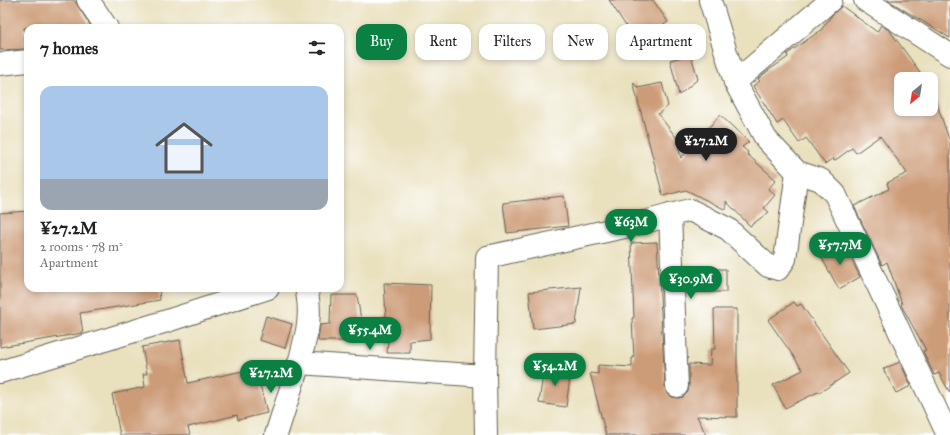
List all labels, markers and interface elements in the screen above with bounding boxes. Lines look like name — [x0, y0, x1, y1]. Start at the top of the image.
chip: Buy — [356, 24, 407, 60]
chip: Rent — [415, 24, 471, 60]
chip: Filters — [479, 24, 545, 60]
chip: New — [553, 24, 608, 60]
chip: Apartment — [616, 24, 706, 60]
icon: filters — [306, 37, 328, 59]
text: 7 homes — [40, 38, 98, 59]
north arrow — [894, 72, 938, 116]
map controls — [894, 72, 938, 116]
icon: home — [148, 112, 220, 184]
pin: ¥27.2M — [673, 128, 739, 162]
text: ¥27.2M — [684, 133, 728, 149]
pin: ¥63M — [607, 209, 655, 243]
text: ¥63M — [614, 214, 648, 230]
text: ¥27.2M — [40, 218, 97, 239]
pin: ¥57.7M — [807, 232, 873, 266]
text: ¥57.7M — [818, 237, 862, 253]
text: 2 rooms · 78 m² — [40, 239, 123, 255]
text: Apartment — [40, 255, 98, 271]
pin: ¥30.9M — [658, 266, 724, 300]
text: ¥30.9M — [669, 271, 713, 287]
pin: ¥55.4M — [337, 317, 403, 351]
text: ¥55.4M — [348, 322, 392, 338]
pin: ¥54.2M — [522, 353, 588, 387]
text: ¥54.2M — [533, 358, 577, 374]
pin: ¥27.2M — [238, 360, 304, 394]
text: ¥27.2M — [249, 365, 293, 381]

